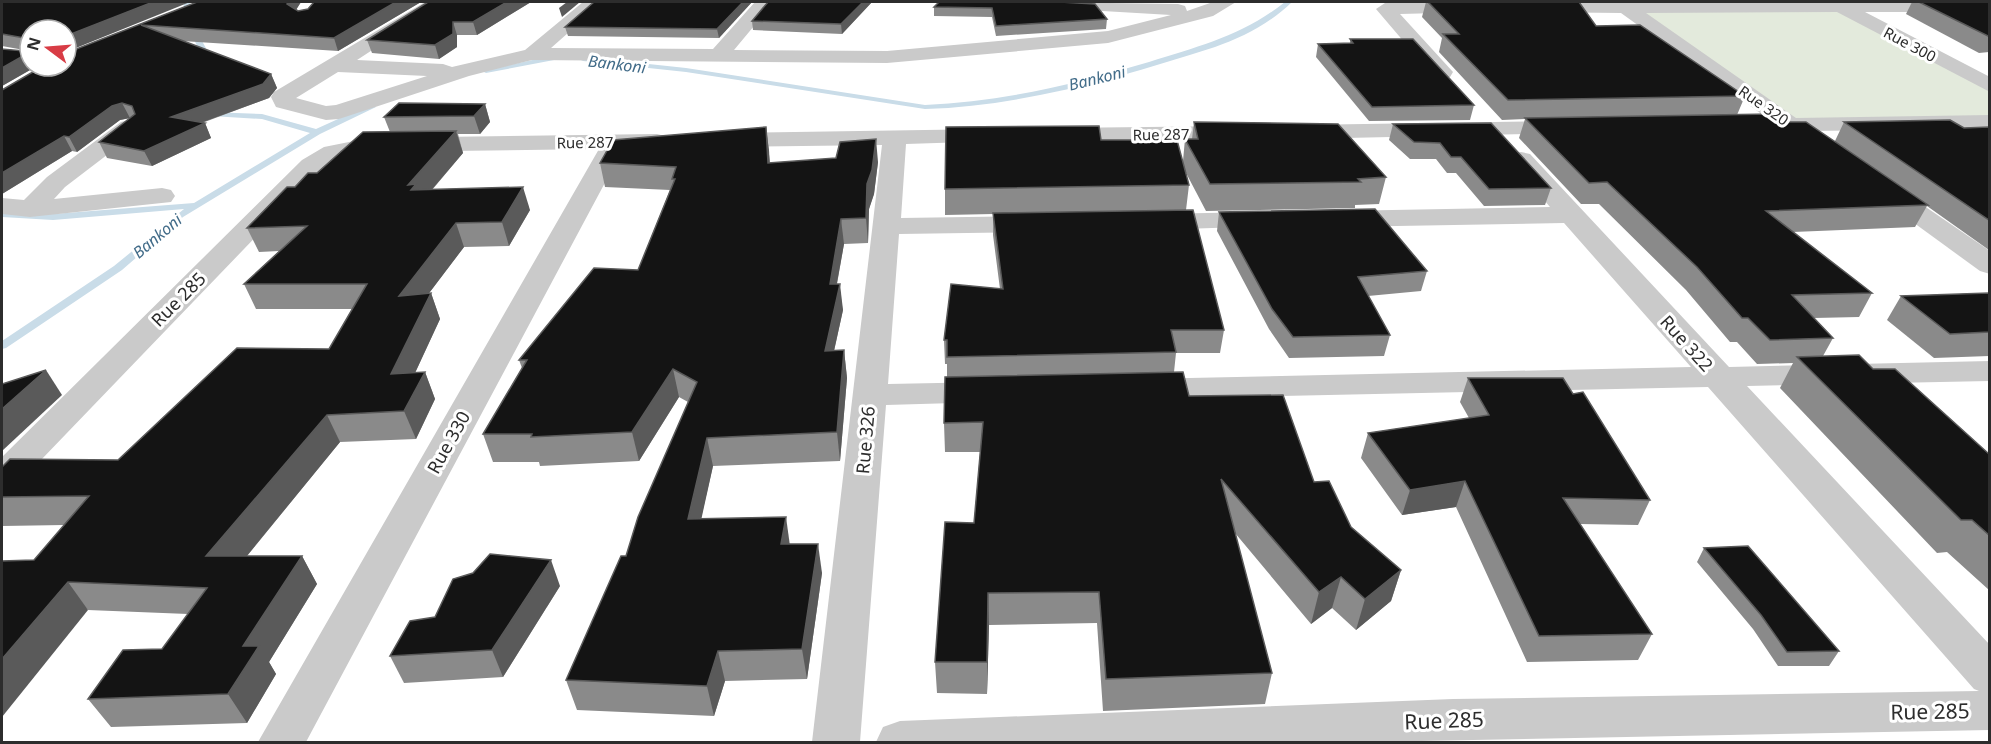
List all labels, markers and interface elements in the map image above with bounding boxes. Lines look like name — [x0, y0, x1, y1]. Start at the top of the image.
north arrow — [18, 18, 78, 78]
street label: Rue 300 — [1880, 22, 1940, 66]
text: N — [21, 35, 46, 53]
water label: Bankoni — [587, 50, 648, 79]
water label: Bankoni — [1066, 60, 1129, 96]
street label: Rue 320 — [1735, 81, 1793, 129]
street label: Rue 287 — [1132, 124, 1190, 144]
street label: Rue 287 — [556, 132, 614, 152]
water label: Bankoni — [128, 208, 187, 263]
street label: Rue 285 — [145, 266, 211, 332]
street label: Rue 322 — [1655, 310, 1719, 376]
street label: Rue 326 — [850, 405, 880, 475]
street label: Rue 330 — [421, 406, 475, 478]
street label: Rue 285 — [1890, 696, 1970, 726]
street label: Rue 285 — [1404, 705, 1484, 735]

